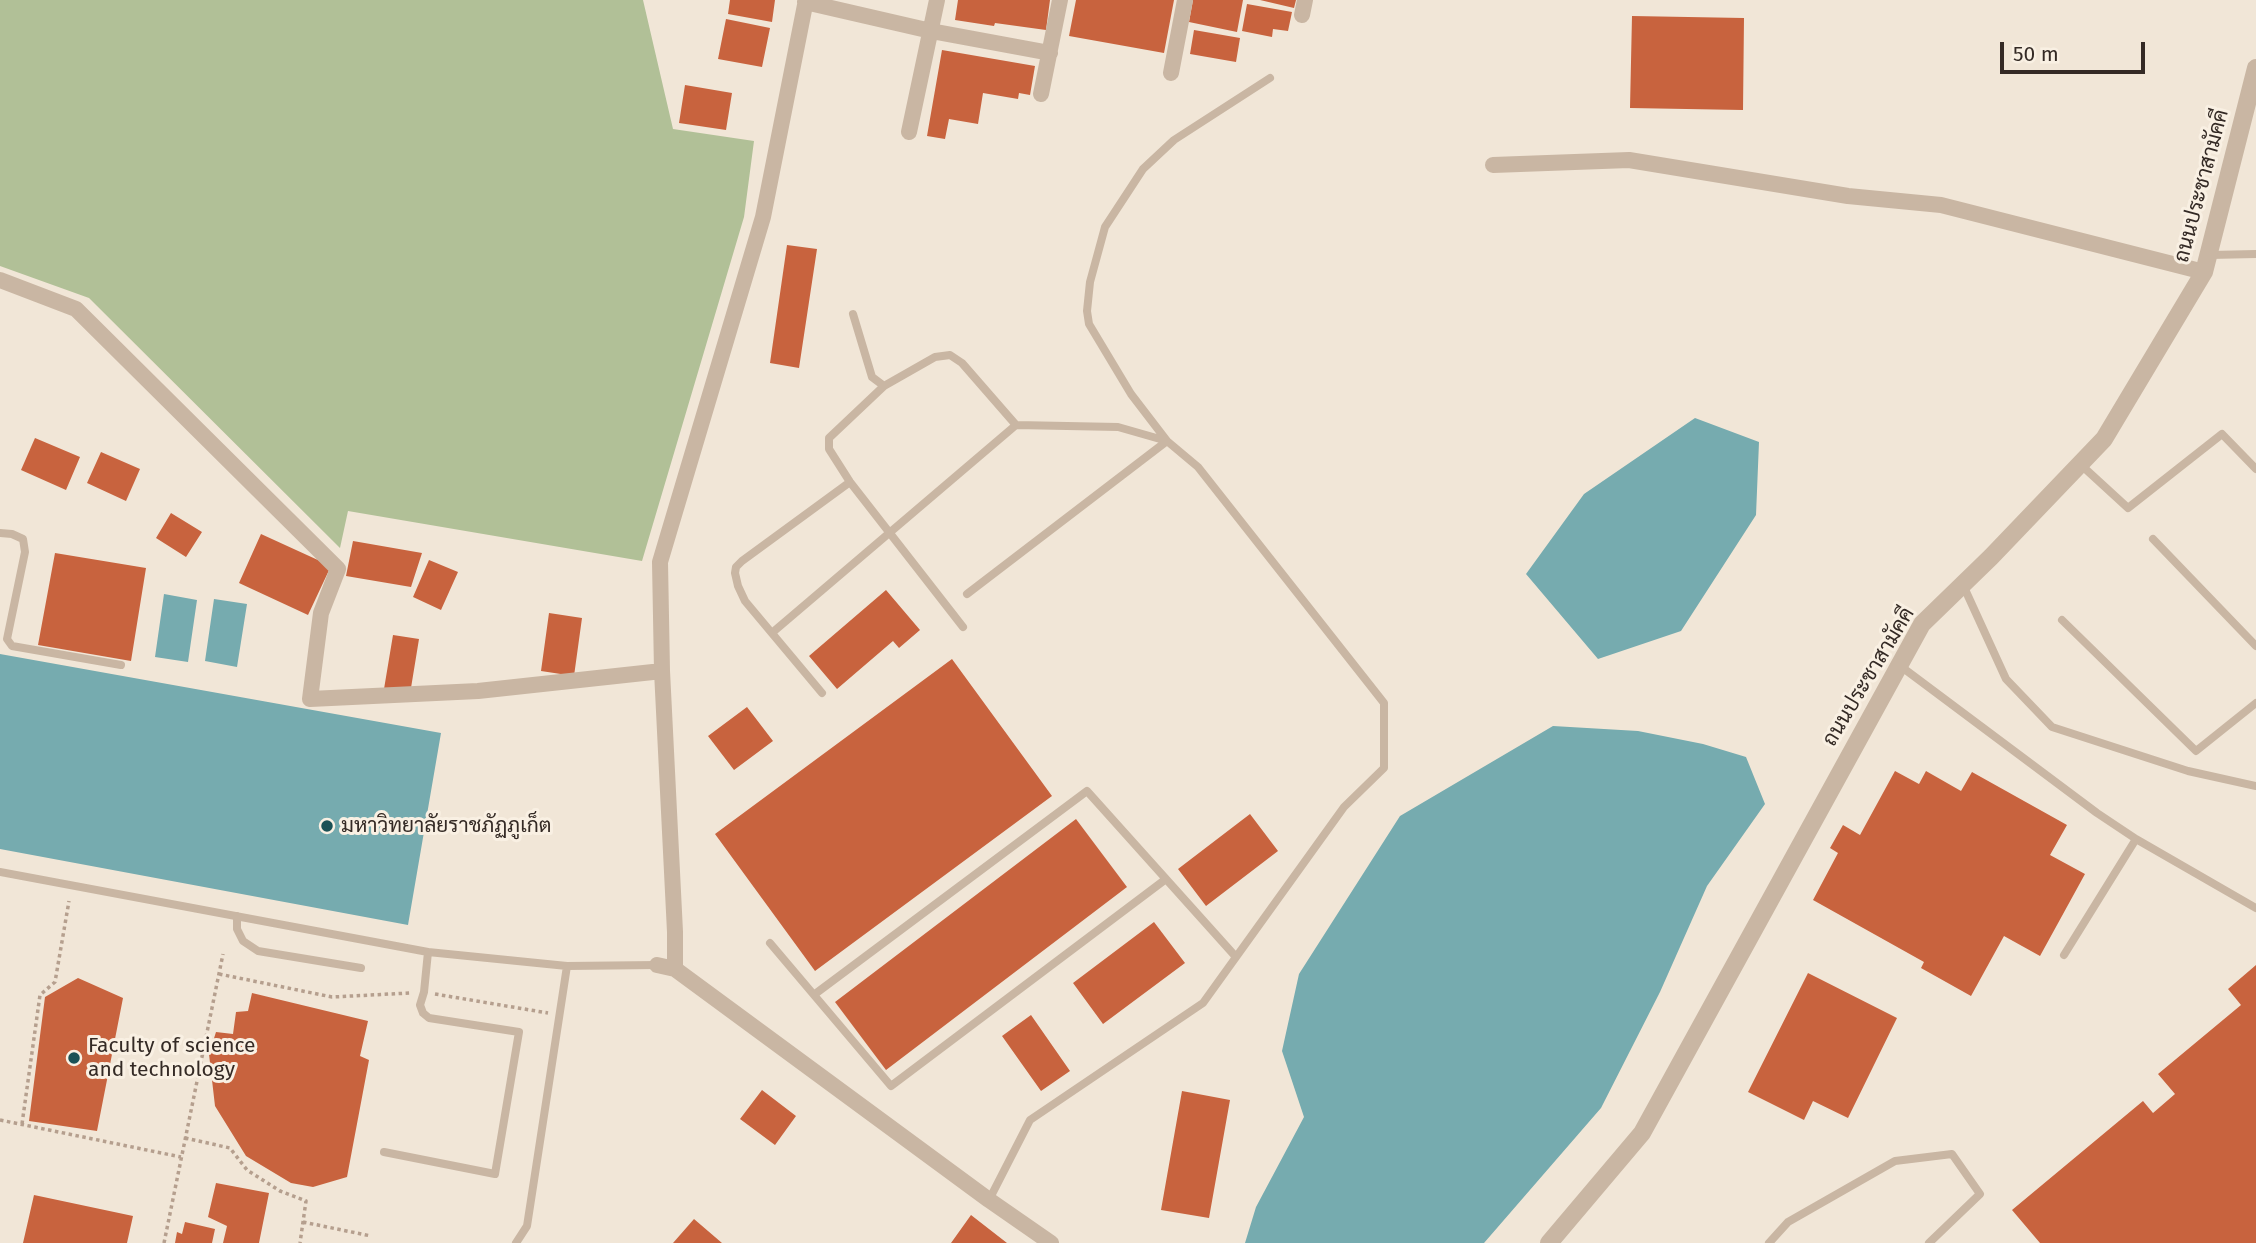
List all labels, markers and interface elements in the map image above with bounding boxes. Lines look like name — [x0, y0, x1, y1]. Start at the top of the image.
scale bar — [2004, 28, 2149, 72]
text: 50 m — [2013, 41, 2059, 67]
street label: ถนนประชาสามัคคี — [2169, 107, 2235, 265]
street label: ถนนประชาสามัคคี — [1818, 603, 1920, 751]
place label: มหาวิทยาลัยราชภัฏภูเก็ต — [341, 813, 552, 839]
marker: มหาวิทยาลัยราชภัฏภูเก็ต — [319, 818, 335, 834]
place label: Faculty of science and technology — [88, 1033, 255, 1083]
marker: Faculty of science and technology — [66, 1050, 82, 1066]

